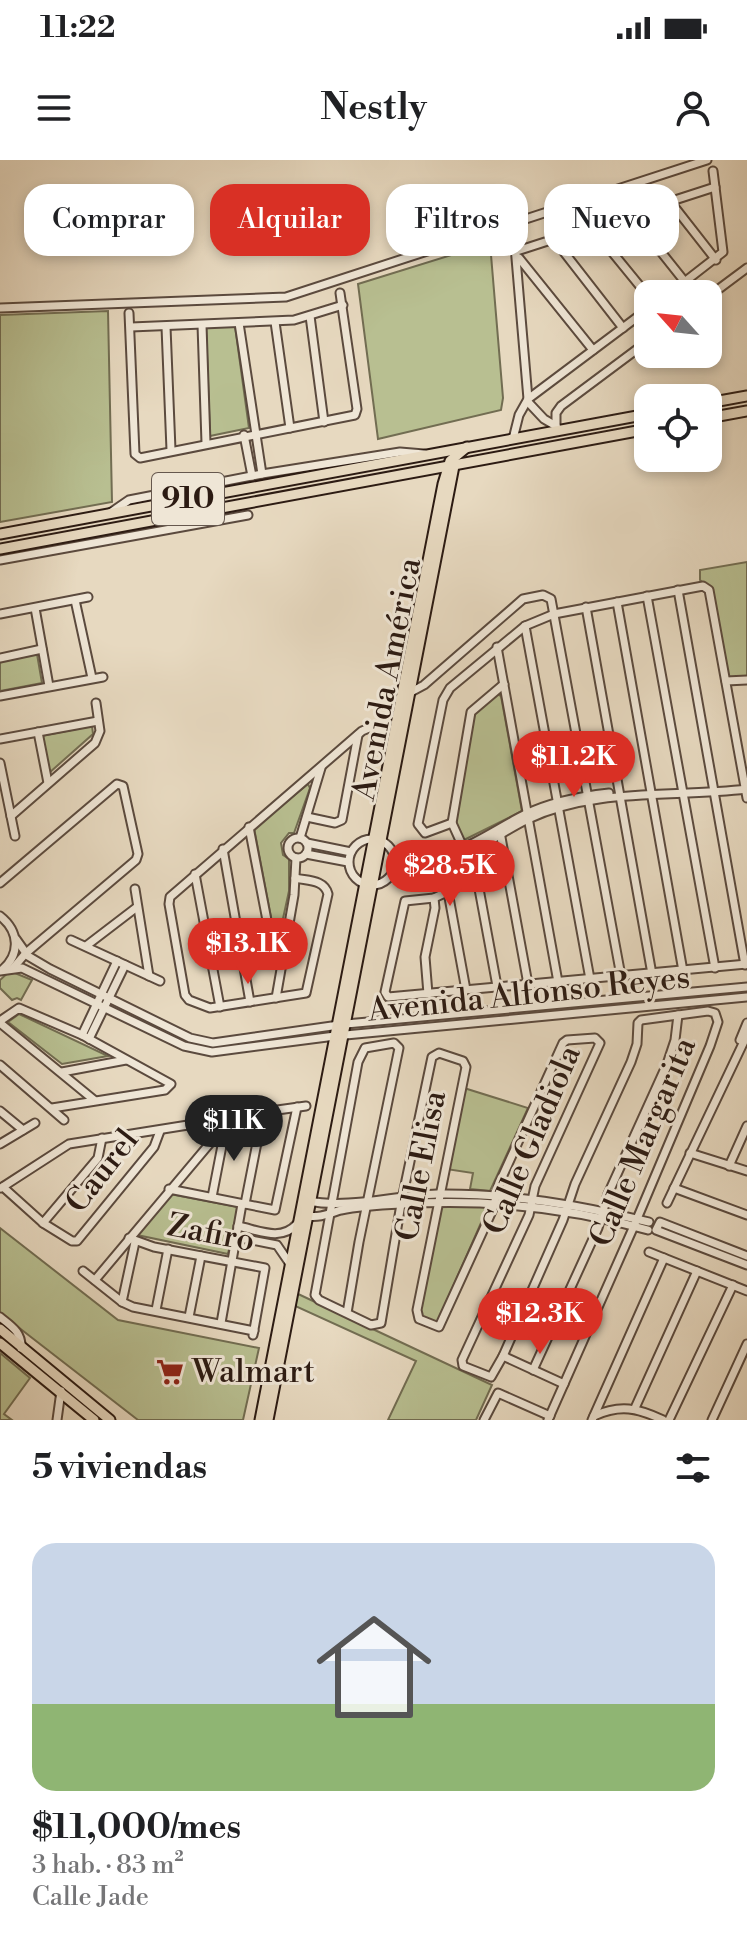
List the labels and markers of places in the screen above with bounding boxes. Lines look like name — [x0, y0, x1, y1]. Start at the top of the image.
pin: $11.2K — [509, 731, 639, 799]
pin: $28.5K — [385, 840, 515, 908]
pin: $13.1K — [183, 918, 313, 986]
pin: $11K — [187, 1095, 281, 1163]
pin: $12.3K — [475, 1288, 605, 1356]
place label: Walmart — [191, 1352, 315, 1392]
supermarket icon: Walmart — [155, 1357, 185, 1387]

